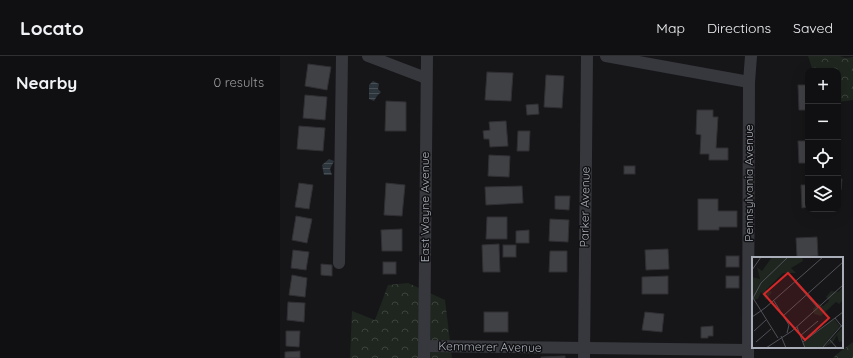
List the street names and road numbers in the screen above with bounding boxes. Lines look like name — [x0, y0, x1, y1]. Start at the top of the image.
street label: Pennsylvania Avenue — [741, 124, 756, 242]
street label: East Wayne Avenue — [417, 151, 432, 262]
street label: Parker Avenue — [576, 166, 593, 248]
street label: Kemmerer Avenue — [438, 338, 542, 355]

